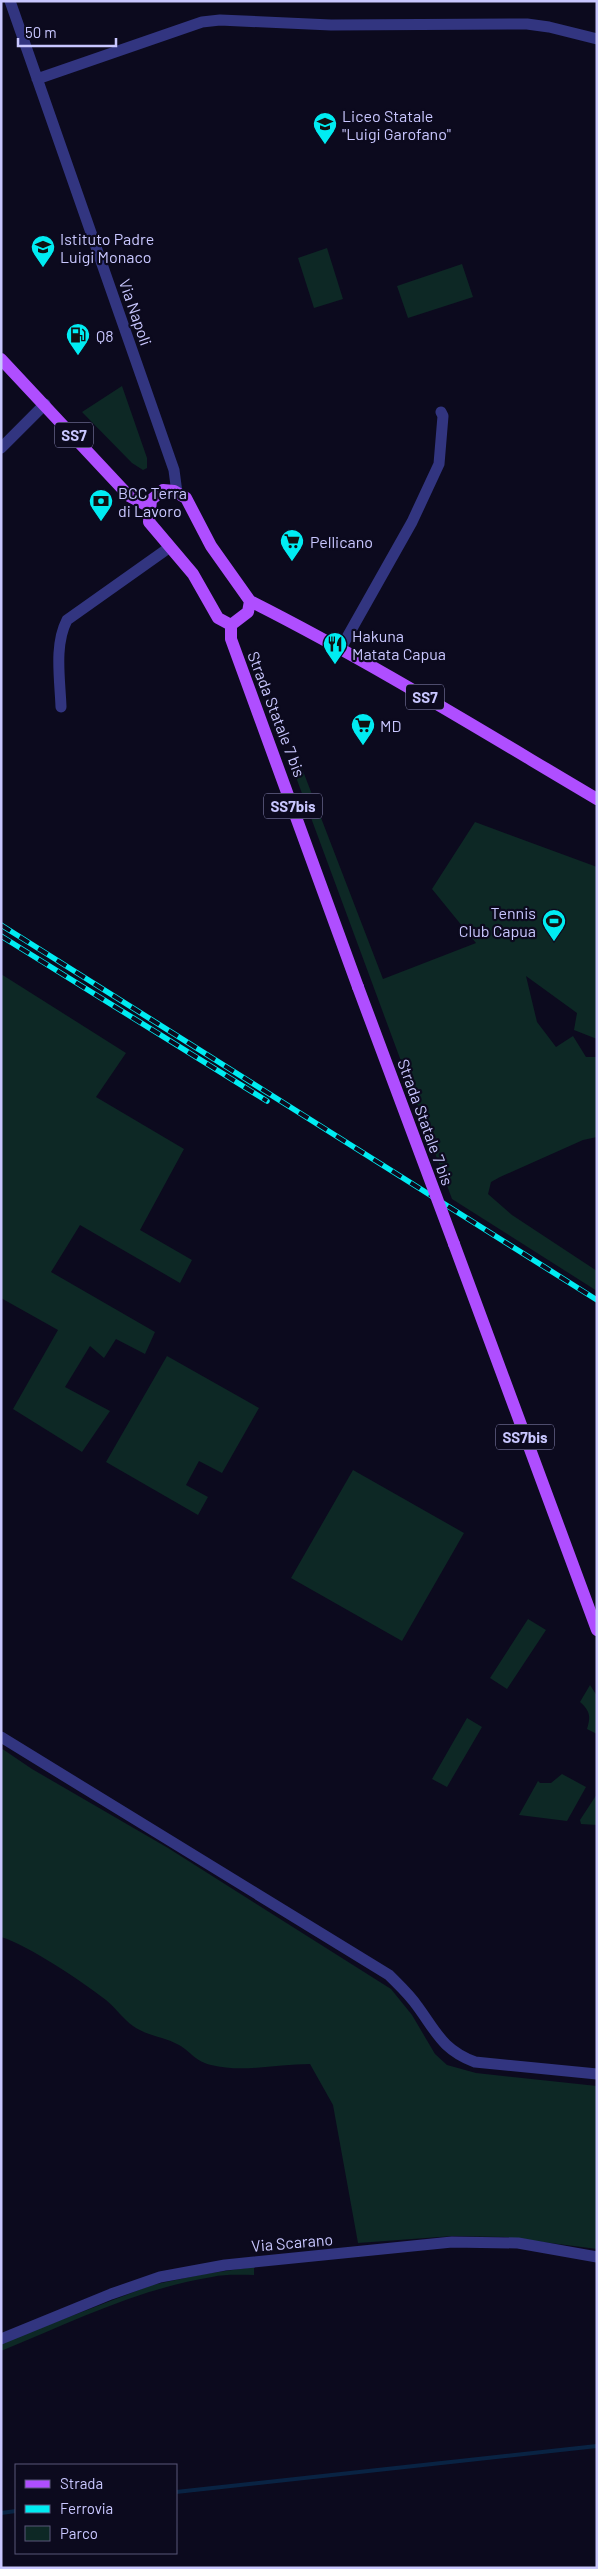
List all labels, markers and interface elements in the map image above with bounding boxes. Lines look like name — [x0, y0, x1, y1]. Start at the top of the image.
scale bar — [18, 15, 115, 47]
text: 50 m — [25, 23, 57, 41]
place label: Liceo Statale "Luigi Garofano" — [342, 106, 451, 143]
school or university icon: Liceo Statale "Luigi Garofano" — [312, 111, 338, 145]
place label: Istituto Padre Luigi Monaco — [60, 229, 154, 266]
school or university icon: Istituto Padre Luigi Monaco — [30, 234, 56, 268]
street label: Via Napoli — [116, 276, 156, 348]
fuel station icon: Q8 — [65, 322, 91, 356]
place label: Q8 — [96, 326, 114, 345]
road number: SS7 — [55, 422, 93, 448]
place label: BCC Terra di Lavoro — [118, 483, 187, 520]
bank icon: BCC Terra di Lavoro — [88, 488, 114, 522]
supermarket icon: Pellicano — [279, 528, 305, 562]
place label: Pellicano — [310, 532, 373, 551]
place label: Hakuna Matata Capua — [352, 626, 446, 663]
restaurant icon: Hakuna Matata Capua — [322, 631, 348, 665]
street label: Strada Statale 7 bis — [244, 648, 310, 780]
road number: SS7 — [406, 684, 444, 710]
supermarket icon: MD — [350, 712, 376, 746]
place label: MD — [380, 716, 401, 735]
road number: SS7bis — [264, 794, 322, 818]
place label: Tennis Club Capua — [459, 903, 536, 940]
sports icon: Tennis Club Capua — [541, 908, 567, 942]
street label: Strada Statale 7 bis — [394, 1056, 458, 1188]
road number: SS7bis — [496, 1424, 554, 1450]
street label: Via Scarano — [250, 2229, 334, 2255]
legend — [15, 2464, 178, 2554]
text: Strada — [60, 2474, 103, 2492]
text: Ferrovia — [60, 2499, 113, 2517]
text: Parco — [60, 2524, 98, 2542]

